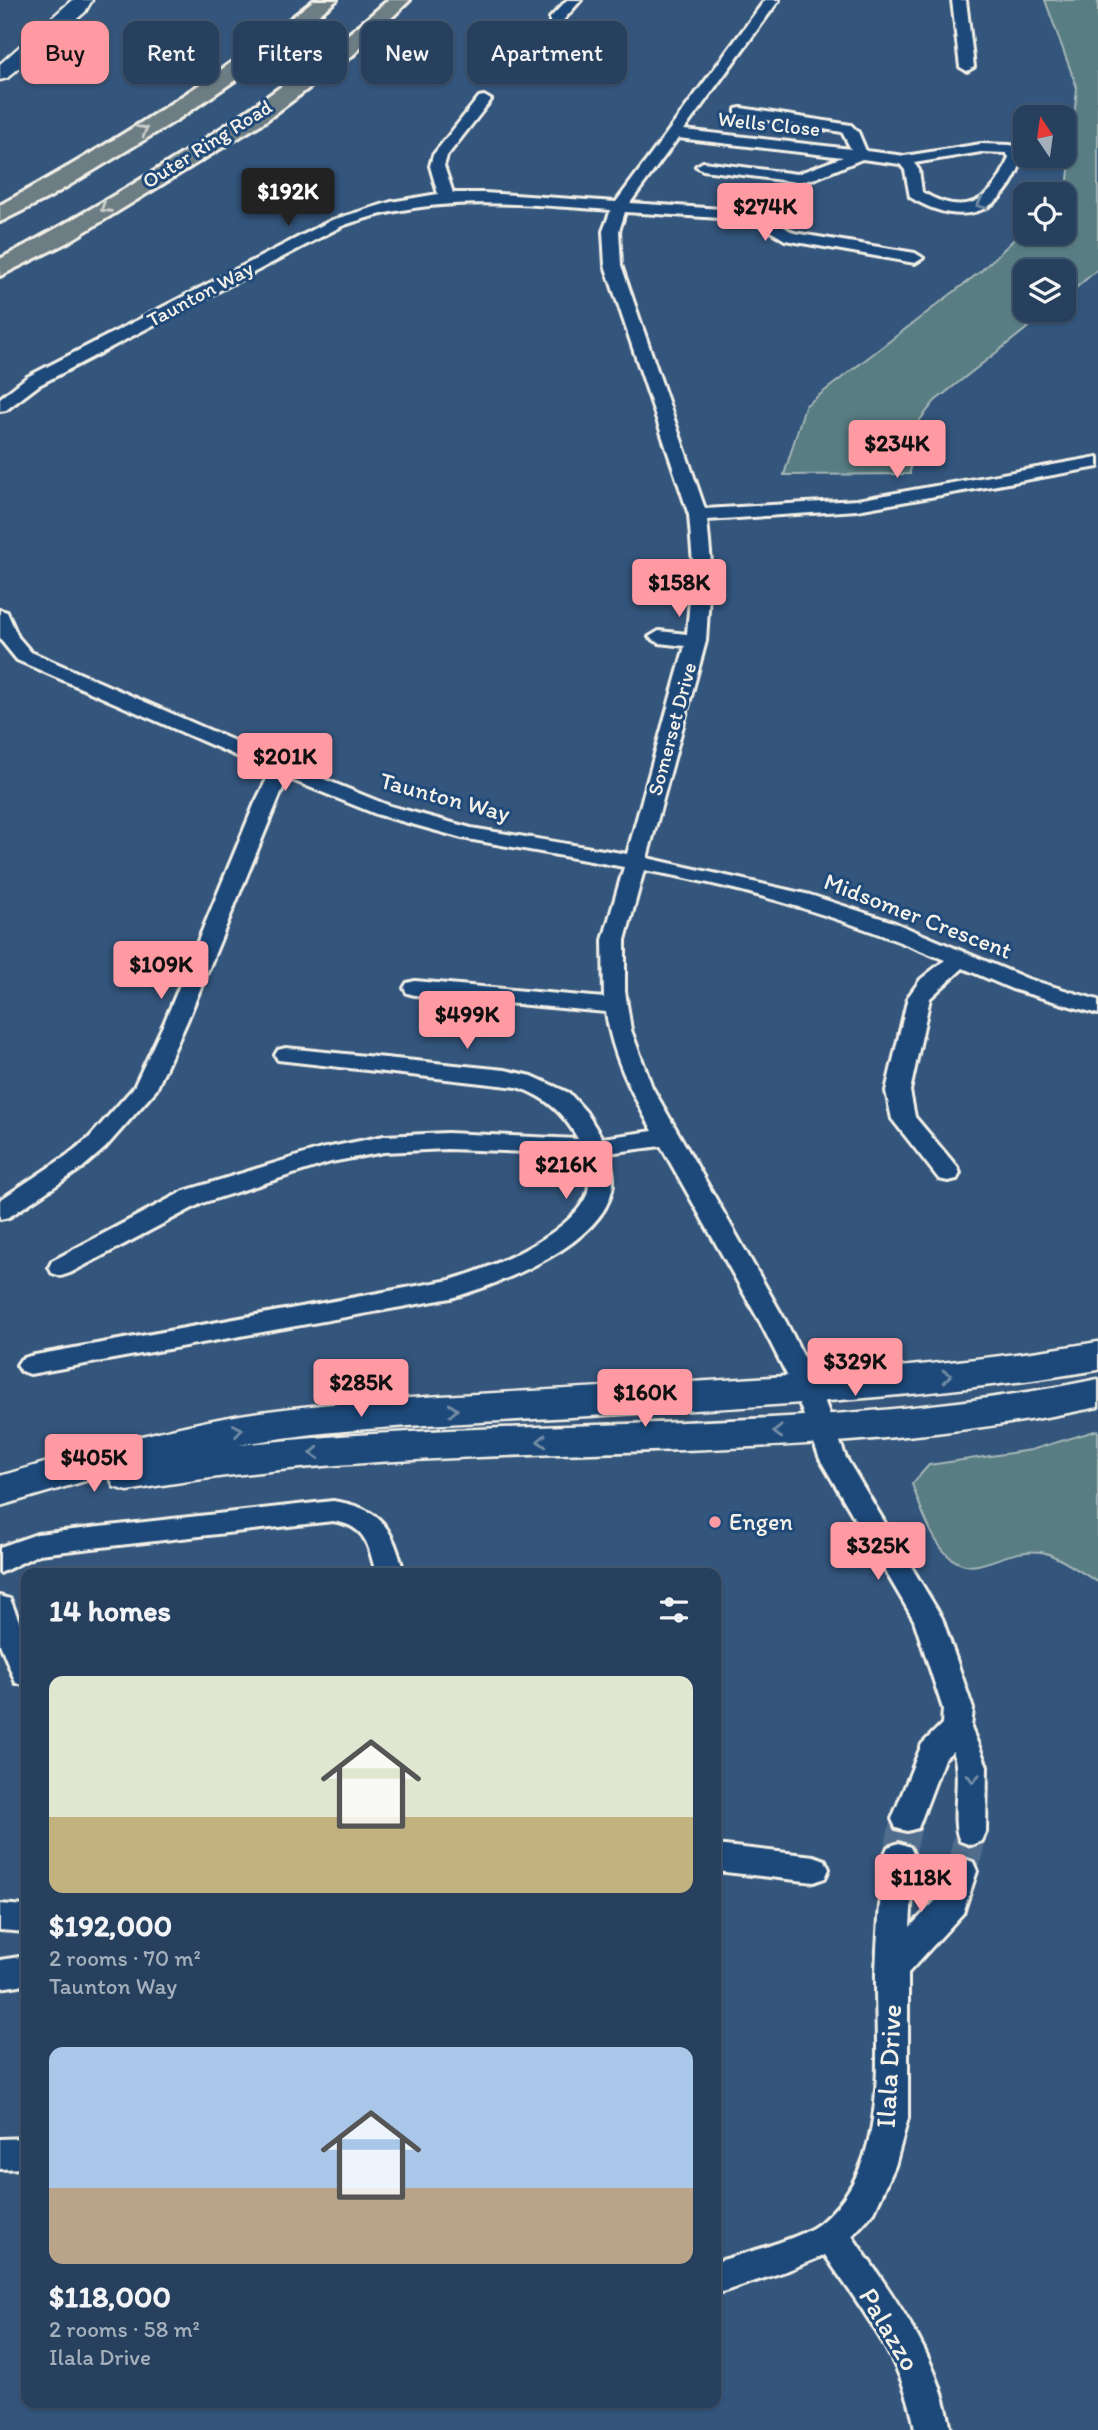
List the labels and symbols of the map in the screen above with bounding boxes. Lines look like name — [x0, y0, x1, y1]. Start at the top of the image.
street label: Outer Ring Road — [137, 94, 276, 193]
north arrow — [1013, 105, 1076, 168]
street label: Wells Close — [717, 106, 822, 141]
one-way arrow — [136, 125, 149, 138]
pin: $192K — [239, 168, 337, 228]
pin: $274K — [716, 184, 814, 243]
one-way arrow — [976, 196, 988, 210]
one-way arrow — [100, 199, 113, 212]
street label: Taunton Way — [142, 255, 257, 332]
pin: $234K — [848, 420, 946, 480]
pin: $158K — [630, 560, 728, 619]
street label: Somerset Drive — [642, 659, 701, 798]
pin: $201K — [236, 734, 334, 793]
street label: Taunton Way — [377, 765, 513, 828]
street label: Midsomer Crescent — [820, 866, 1016, 965]
pin: $109K — [112, 942, 210, 1001]
pin: $499K — [418, 992, 516, 1051]
pin: $216K — [517, 1142, 615, 1201]
pin: $329K — [806, 1338, 904, 1398]
pin: $285K — [312, 1360, 410, 1419]
one-way arrow — [942, 1369, 953, 1384]
pin: $160K — [596, 1370, 694, 1429]
one-way arrow — [448, 1403, 459, 1418]
one-way arrow — [232, 1423, 244, 1438]
one-way arrow — [772, 1425, 783, 1440]
one-way arrow — [536, 1433, 547, 1448]
pin: $405K — [45, 1434, 143, 1494]
one-way arrow — [309, 1445, 320, 1460]
place label: Engen — [729, 1507, 793, 1536]
marker: Engen — [707, 1514, 723, 1530]
pin: $325K — [829, 1522, 927, 1582]
one-way arrow — [965, 1773, 981, 1784]
pin: $118K — [872, 1854, 970, 1914]
street label: Ilala Drive — [868, 2003, 908, 2129]
street label: Palazzo — [852, 2281, 928, 2377]

